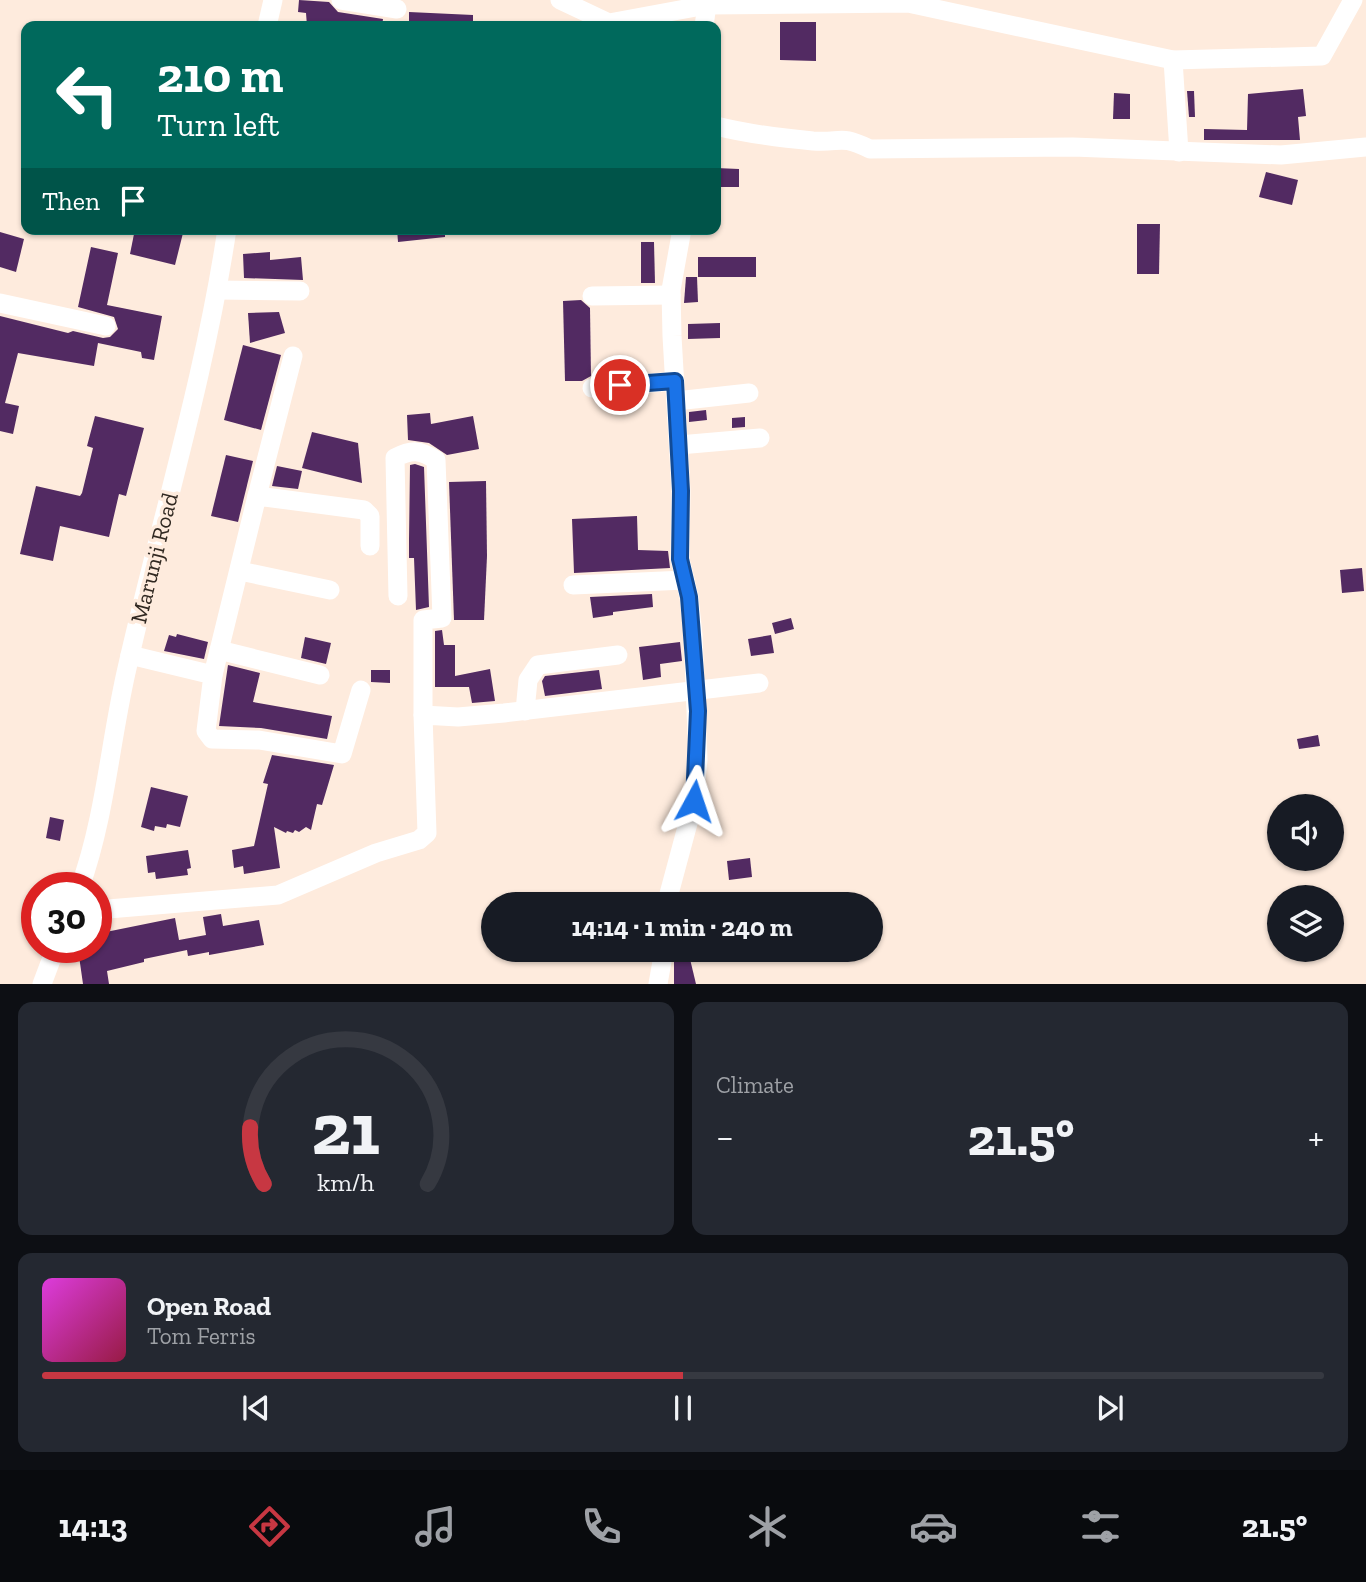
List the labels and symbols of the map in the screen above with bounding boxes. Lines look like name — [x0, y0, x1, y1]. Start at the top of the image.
pin — [590, 355, 650, 415]
street label: Marunji Road — [124, 489, 184, 626]
position arrow — [657, 764, 731, 838]
speed limit sign: 30 — [21, 872, 112, 963]

